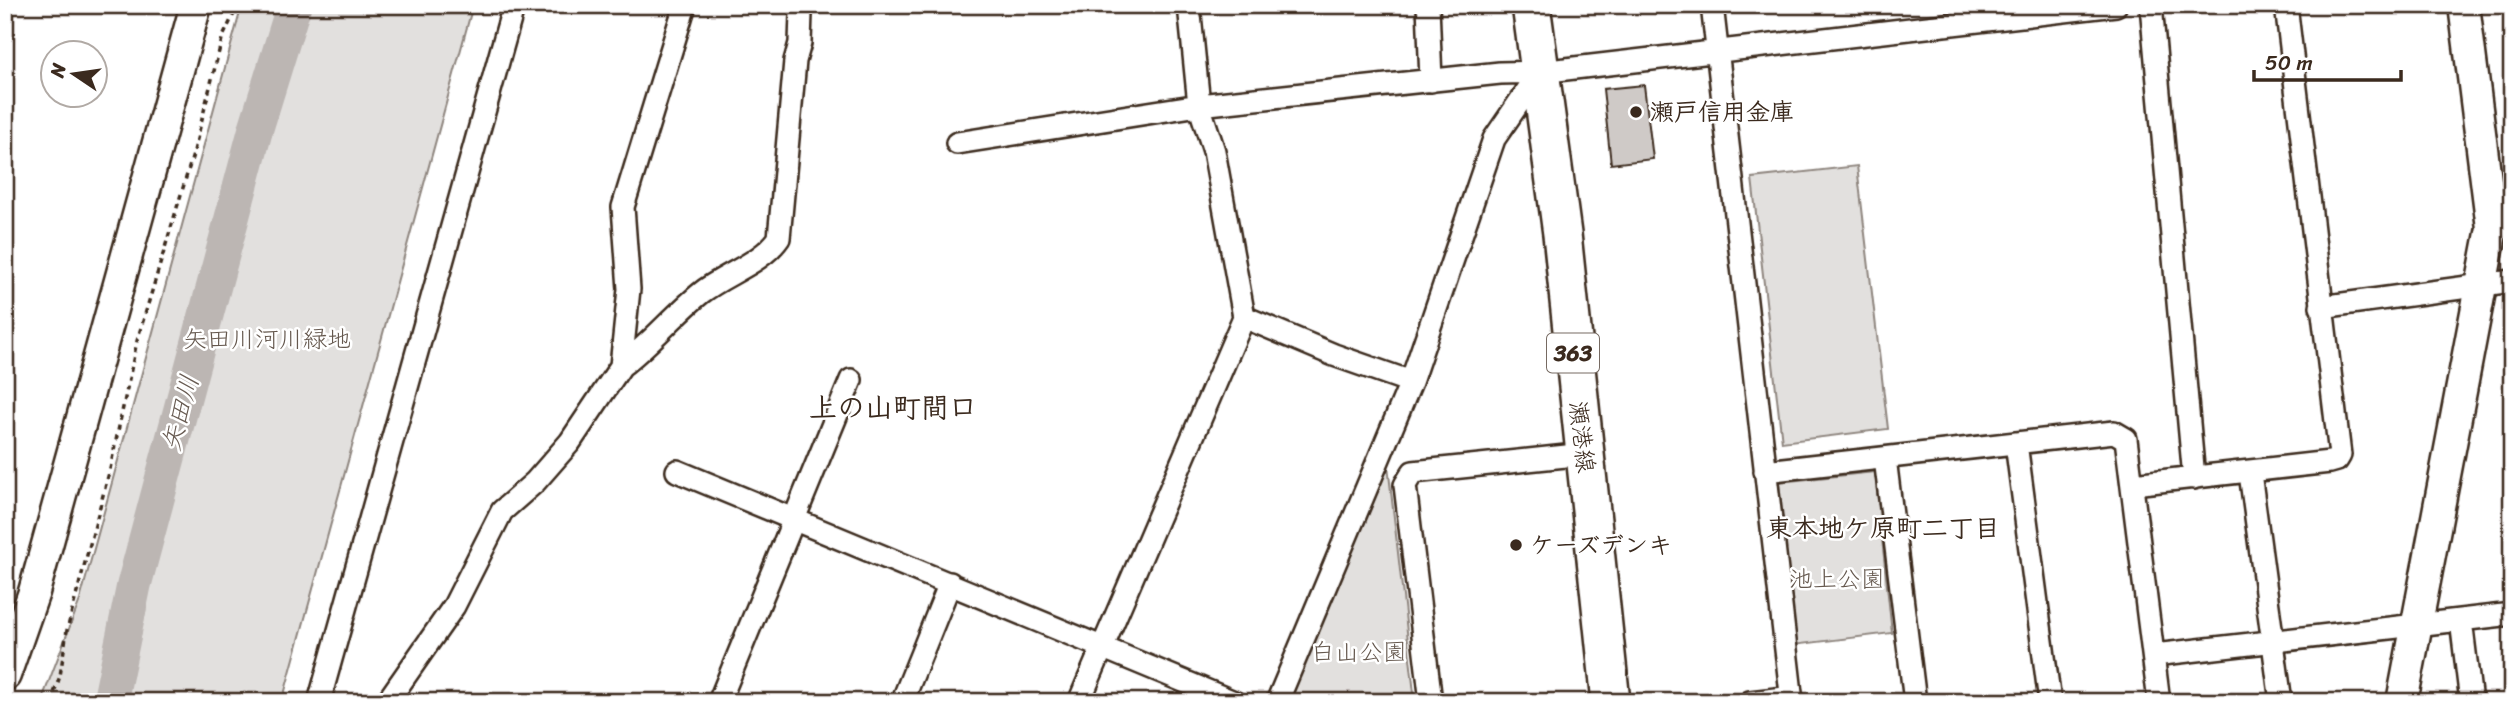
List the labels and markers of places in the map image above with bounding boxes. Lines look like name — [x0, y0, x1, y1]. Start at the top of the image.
place label: 瀬戸信用金庫 — [1650, 91, 1794, 133]
marker: 瀬戸信用金庫 — [1628, 104, 1644, 120]
place label: ケーズデンキ — [1530, 524, 1672, 566]
marker: ケーズデンキ — [1508, 537, 1524, 553]

